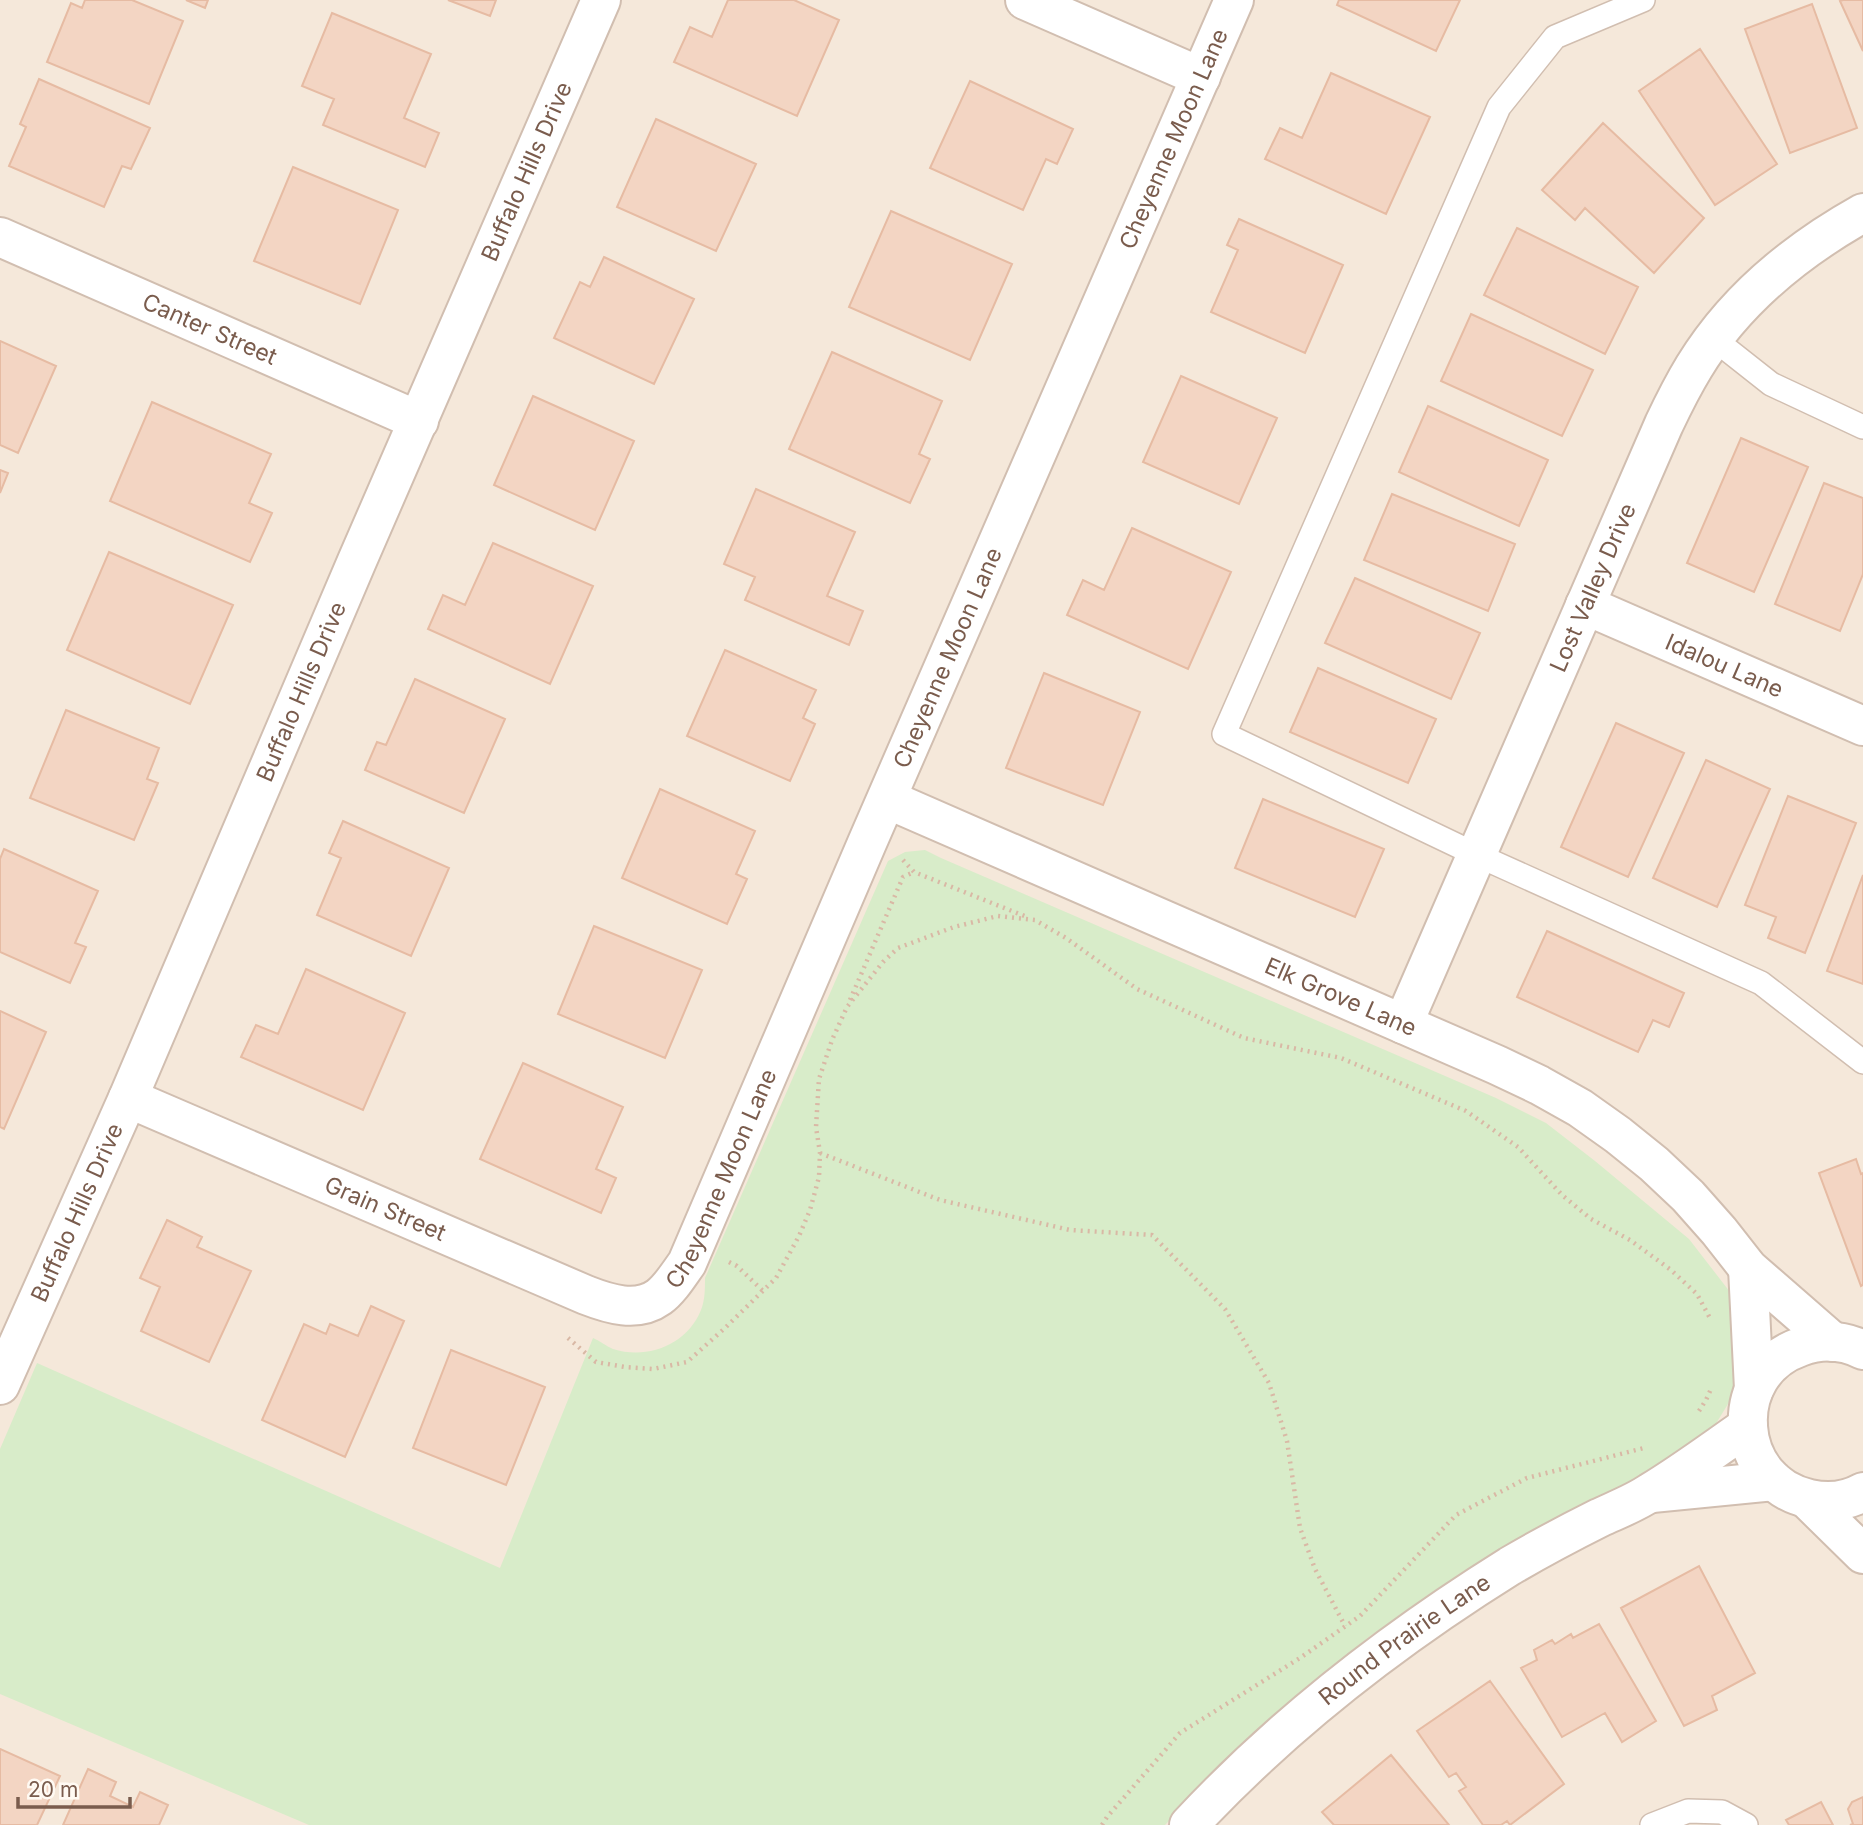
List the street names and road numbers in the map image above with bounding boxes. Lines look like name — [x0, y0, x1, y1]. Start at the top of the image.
street label: Cheyenne Moon Lane — [1113, 24, 1234, 253]
street label: Buffalo Hills Drive — [475, 77, 578, 265]
street label: Canter Street — [138, 287, 282, 371]
street label: Lost Valley Drive — [1544, 499, 1642, 676]
street label: Cheyenne Moon Lane — [887, 543, 1008, 772]
street label: Buffalo Hills Drive — [251, 597, 352, 786]
street label: Idalou Lane — [1661, 628, 1788, 704]
street label: Elk Grove Lane — [1261, 952, 1421, 1042]
street label: Cheyenne Moon Lane — [659, 1065, 782, 1294]
street label: Buffalo Hills Drive — [25, 1119, 129, 1306]
street label: Grain Street — [320, 1170, 451, 1247]
street label: Round Prairie Lane — [1313, 1568, 1496, 1711]

